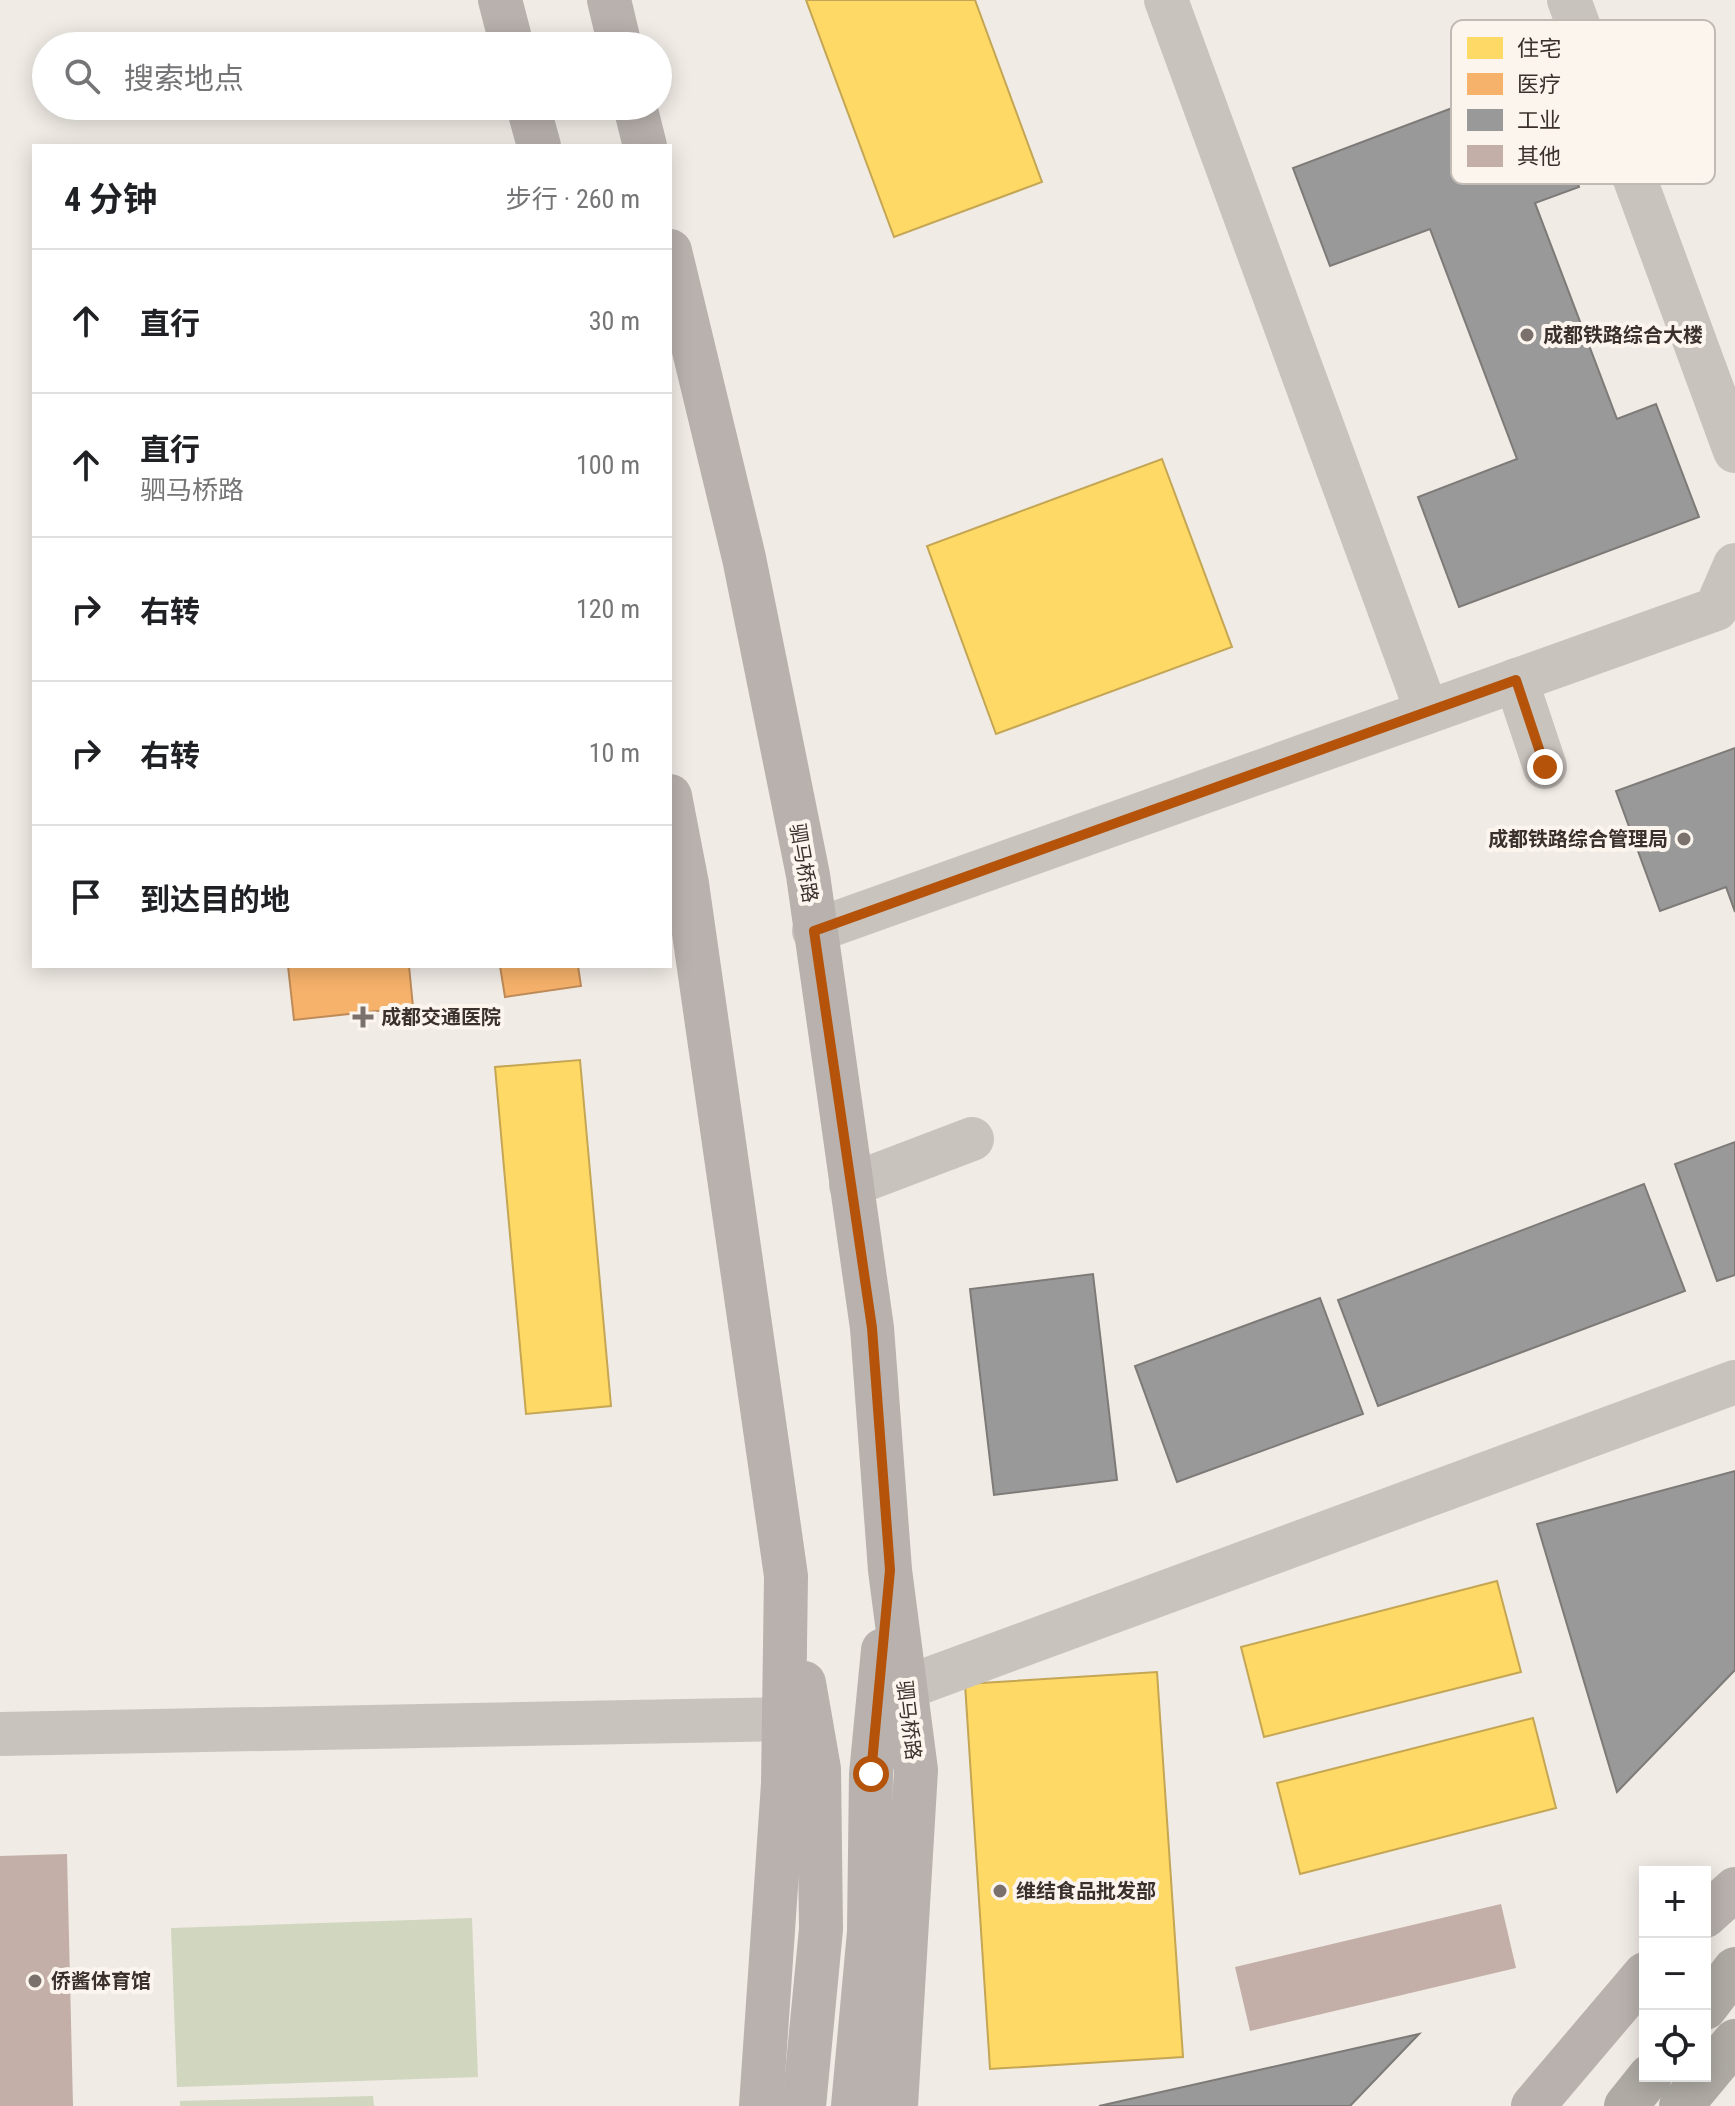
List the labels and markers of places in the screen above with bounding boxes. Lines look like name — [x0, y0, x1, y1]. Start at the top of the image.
place label: 成都铁路综合大楼 — [1543, 323, 1703, 347]
marker: 成都铁路综合大楼 — [1518, 326, 1536, 344]
place label: 成都铁路综合管理局 — [1488, 827, 1668, 851]
marker: 成都铁路综合管理局 — [1675, 830, 1693, 848]
place label: 成都交通医院 — [381, 1005, 501, 1029]
marker: 成都交通医院 — [352, 1006, 374, 1028]
place label: 维结食品批发部 — [1016, 1879, 1156, 1903]
marker: 维结食品批发部 — [991, 1882, 1009, 1900]
place label: 侨酱体育馆 — [51, 1969, 151, 1993]
marker: 侨酱体育馆 — [26, 1972, 44, 1990]

